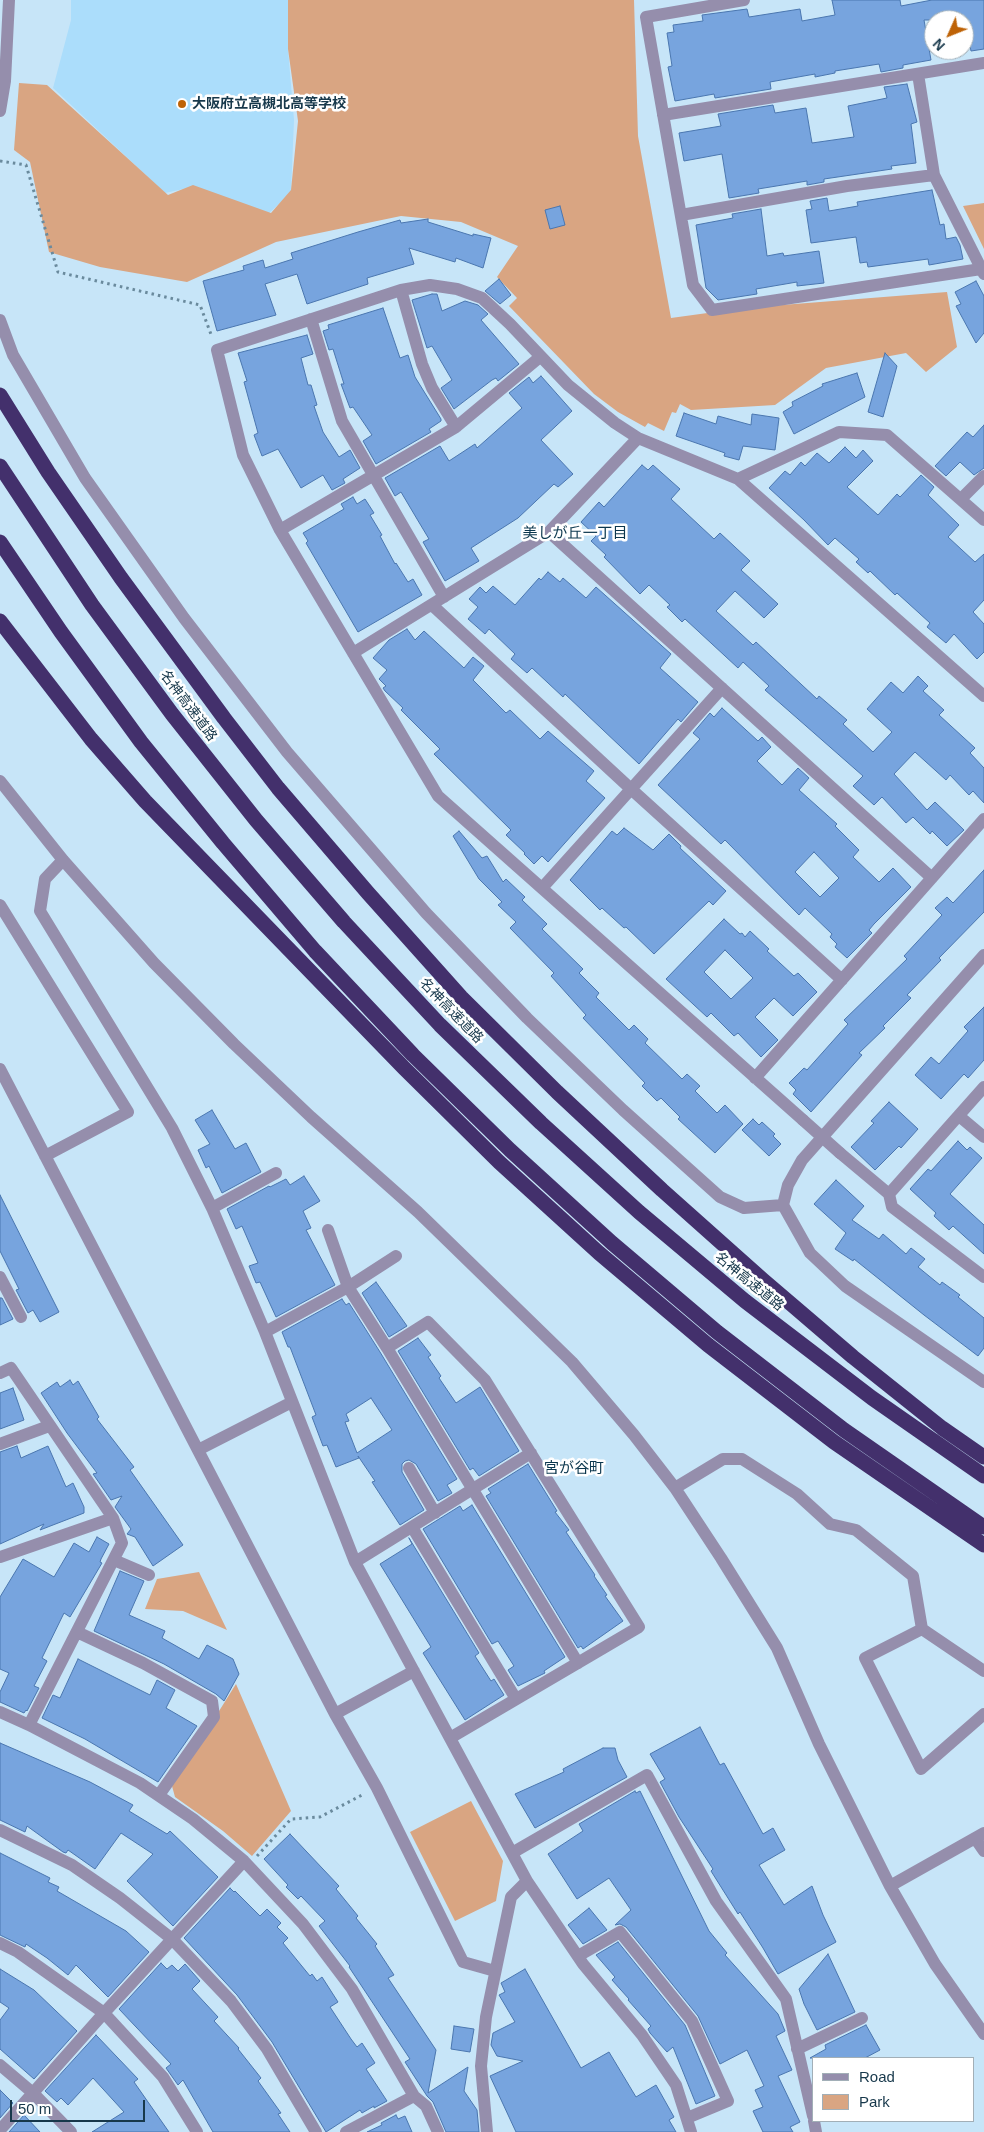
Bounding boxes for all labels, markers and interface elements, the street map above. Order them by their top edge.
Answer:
north arrow [924,10,974,60]
text: N [930,36,948,54]
place label: 大阪府立高槻北高等学校 [192,96,346,112]
marker: 大阪府立高槻北高等学校 [176,98,188,110]
district label: 美しが丘一丁目 [523,525,627,543]
street label: 名神高速道路 [156,667,220,745]
street label: 名神高速道路 [416,975,486,1047]
street label: 名神高速道路 [711,1249,787,1315]
district label: 宮が谷町 [544,1460,604,1478]
legend [812,2057,974,2122]
text: Road [859,2068,895,2085]
scale bar [12,2090,148,2122]
text: Park [859,2093,890,2110]
text: 50 m [18,2100,51,2117]

